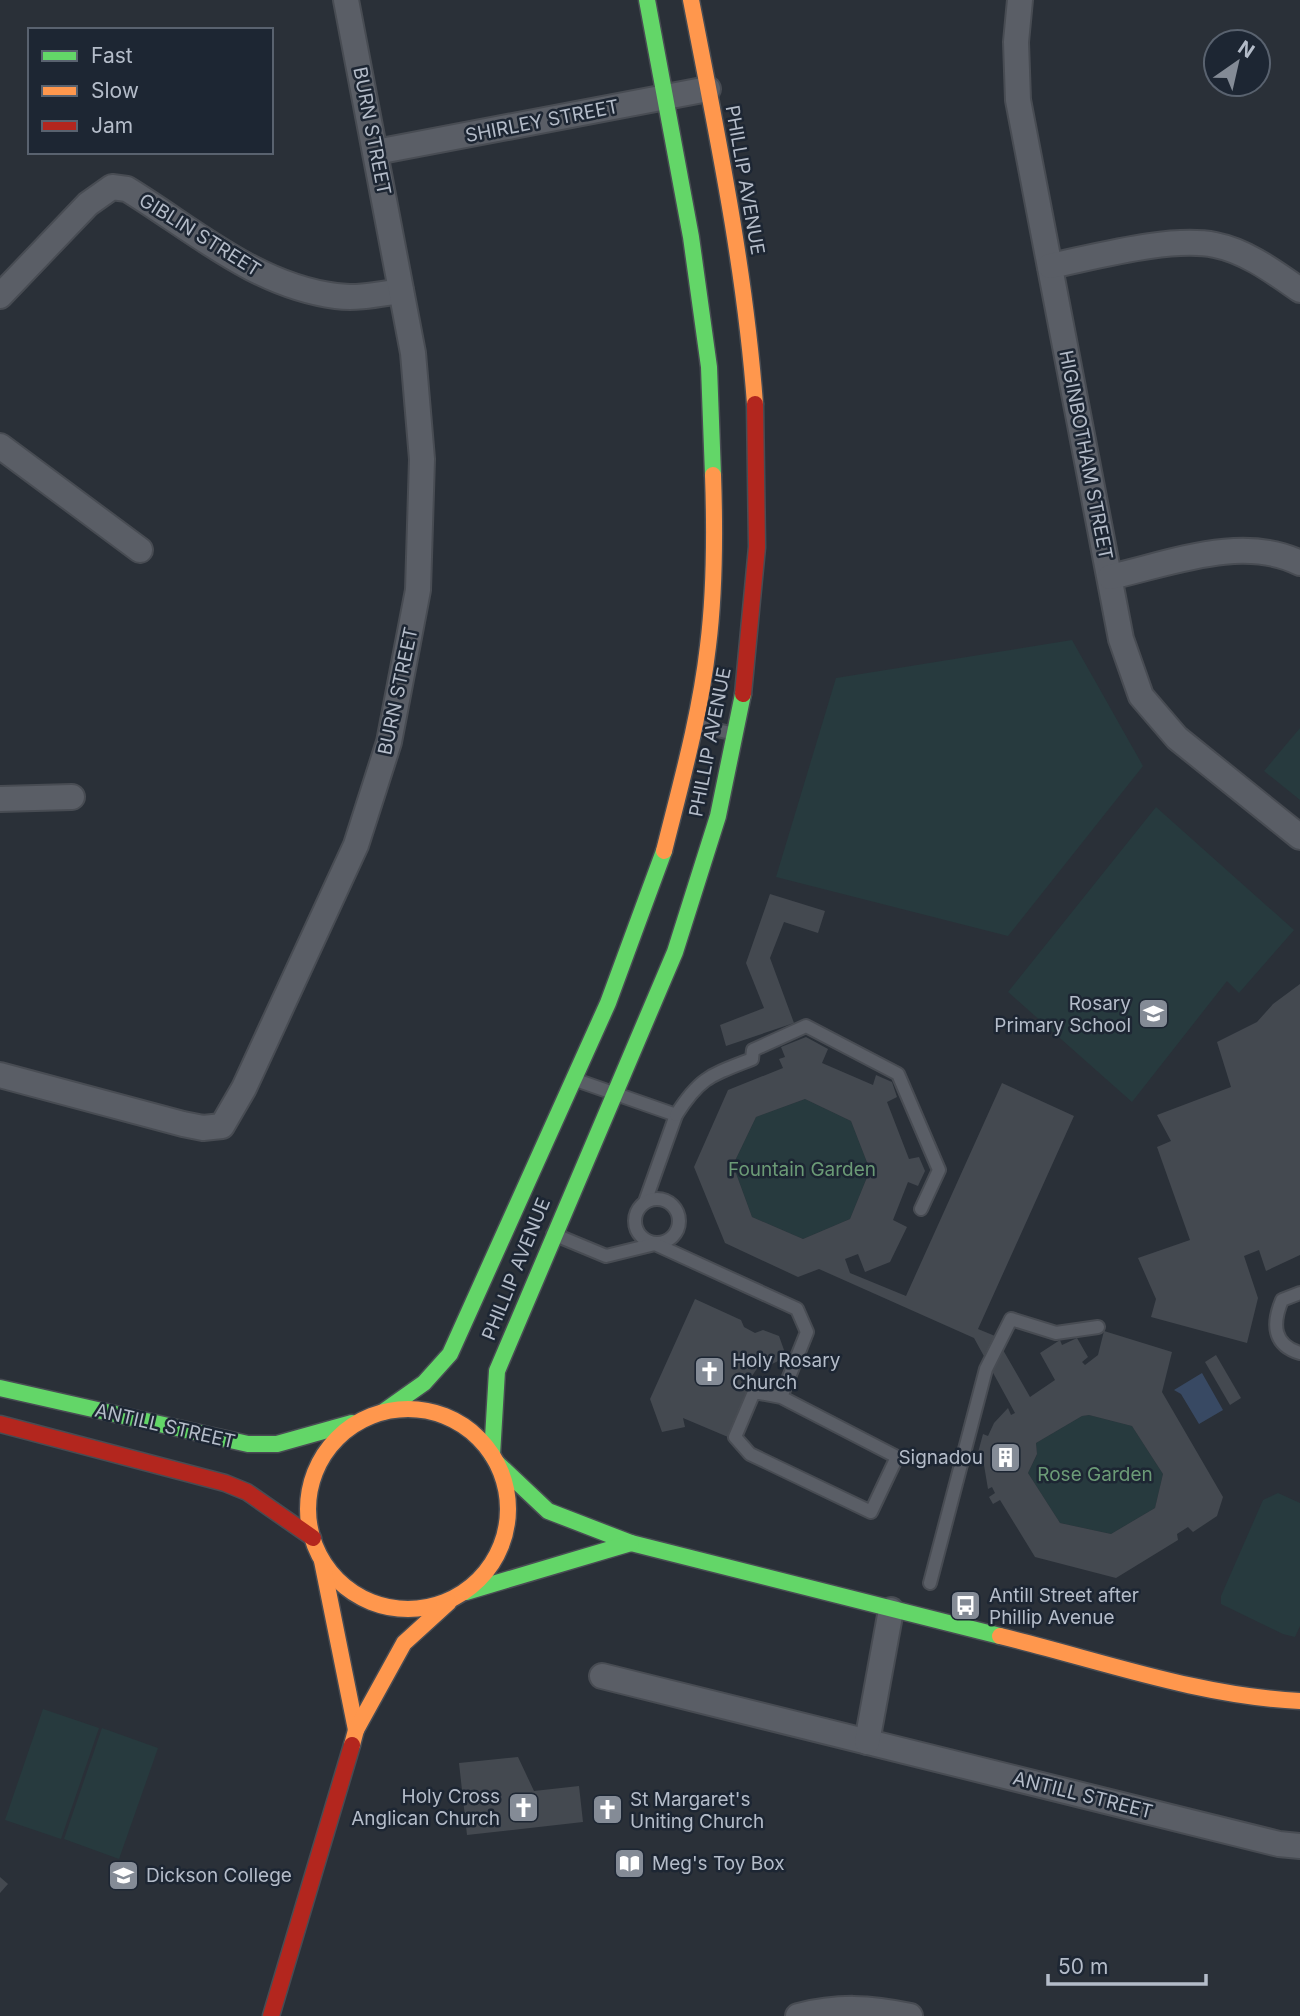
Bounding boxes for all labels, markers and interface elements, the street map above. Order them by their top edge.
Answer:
legend [28,28,273,154]
north arrow [1202,28,1272,98]
text: N [1234,36,1259,63]
text: Fast [91,43,133,68]
street label: BURN STREET [348,65,396,197]
text: Slow [91,78,139,103]
street label: SHIRLEY STREET [463,95,621,147]
street label: PHILLIP AVENUE [721,103,769,257]
text: Jam [91,113,133,138]
street label: GIBLIN STREET [135,188,265,282]
street label: HIGINBOTHAM STREET [1054,348,1118,562]
street label: BURN STREET [373,625,423,757]
street label: PHILLIP AVENUE [684,665,736,819]
place label: Rosary Primary School [994,992,1131,1037]
school or university icon: Rosary Primary School [1137,997,1171,1031]
park label: Fountain Garden [728,1158,876,1181]
street label: PHILLIP AVENUE [477,1194,555,1344]
place label: Holy Rosary Church [732,1349,841,1394]
church icon: Holy Rosary Church [692,1354,726,1388]
street label: ANTILL STREET [93,1399,237,1453]
building icon: Signadou [989,1440,1023,1474]
place label: Signadou [898,1446,983,1469]
park label: Rose Garden [1037,1463,1153,1486]
place label: Antill Street after Phillip Avenue [989,1584,1139,1629]
bus stop icon: Antill Street after Phillip Avenue [949,1589,983,1623]
street label: ANTILL STREET [1011,1766,1155,1824]
place label: Holy Cross Anglican Church [351,1785,500,1830]
place label: St Margaret's Uniting Church [630,1788,764,1833]
church icon: Holy Cross Anglican Church [506,1790,540,1824]
church icon: St Margaret's Uniting Church [590,1793,624,1827]
library icon: Meg's Toy Box [612,1846,646,1880]
place label: Meg's Toy Box [652,1852,785,1875]
school or university icon: Dickson College [106,1858,140,1892]
place label: Dickson College [146,1864,292,1887]
scale bar [1048,1942,1206,1986]
text: 50 m [1058,1954,1108,1979]

